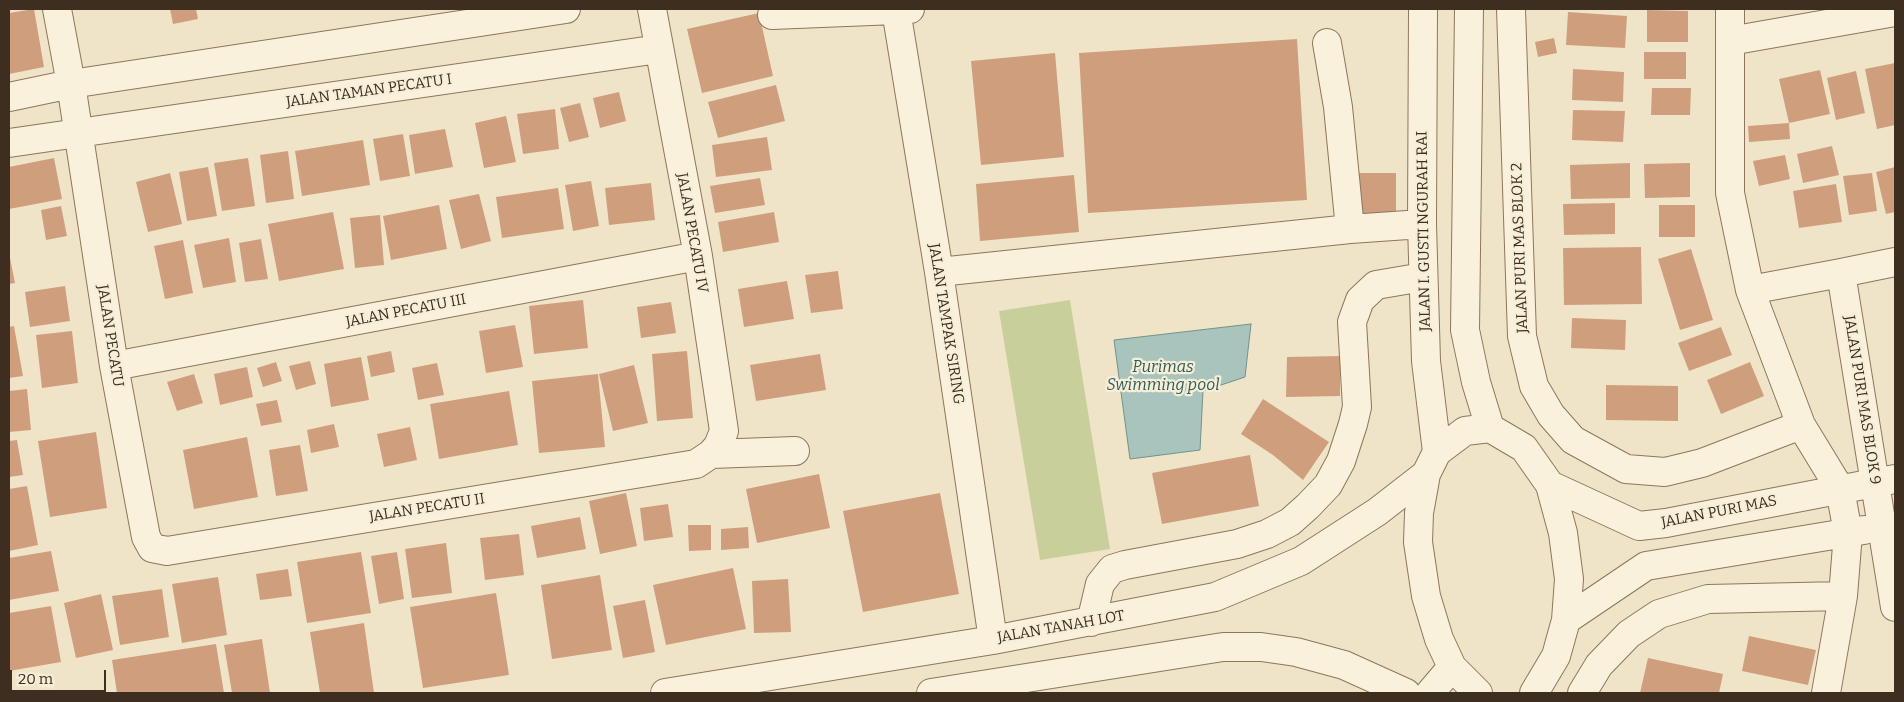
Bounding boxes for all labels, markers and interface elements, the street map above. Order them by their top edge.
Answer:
street label: JALAN TAMAN PECATU I [285,70,453,112]
street label: JALAN I. GUSTI NGURAH RAI [1413,131,1435,331]
street label: JALAN PURI MAS BLOK 2 [1508,163,1532,333]
street label: JALAN PECATU IV [673,172,711,294]
street label: JALAN TAMPAK SIRING [924,242,968,406]
street label: JALAN PECATU [93,284,127,388]
street label: JALAN PECATU III [344,291,468,331]
street label: JALAN PURI MAS BLOK 9 [1840,314,1884,486]
water label: Purimas Swimming pool [1107,358,1219,396]
street label: JALAN PECATU II [368,490,486,526]
street label: JALAN PURI MAS [1660,492,1778,532]
street label: JALAN TANAH LOT [996,607,1126,647]
scale bar [12,660,109,692]
text: 20 m [18,670,53,688]

